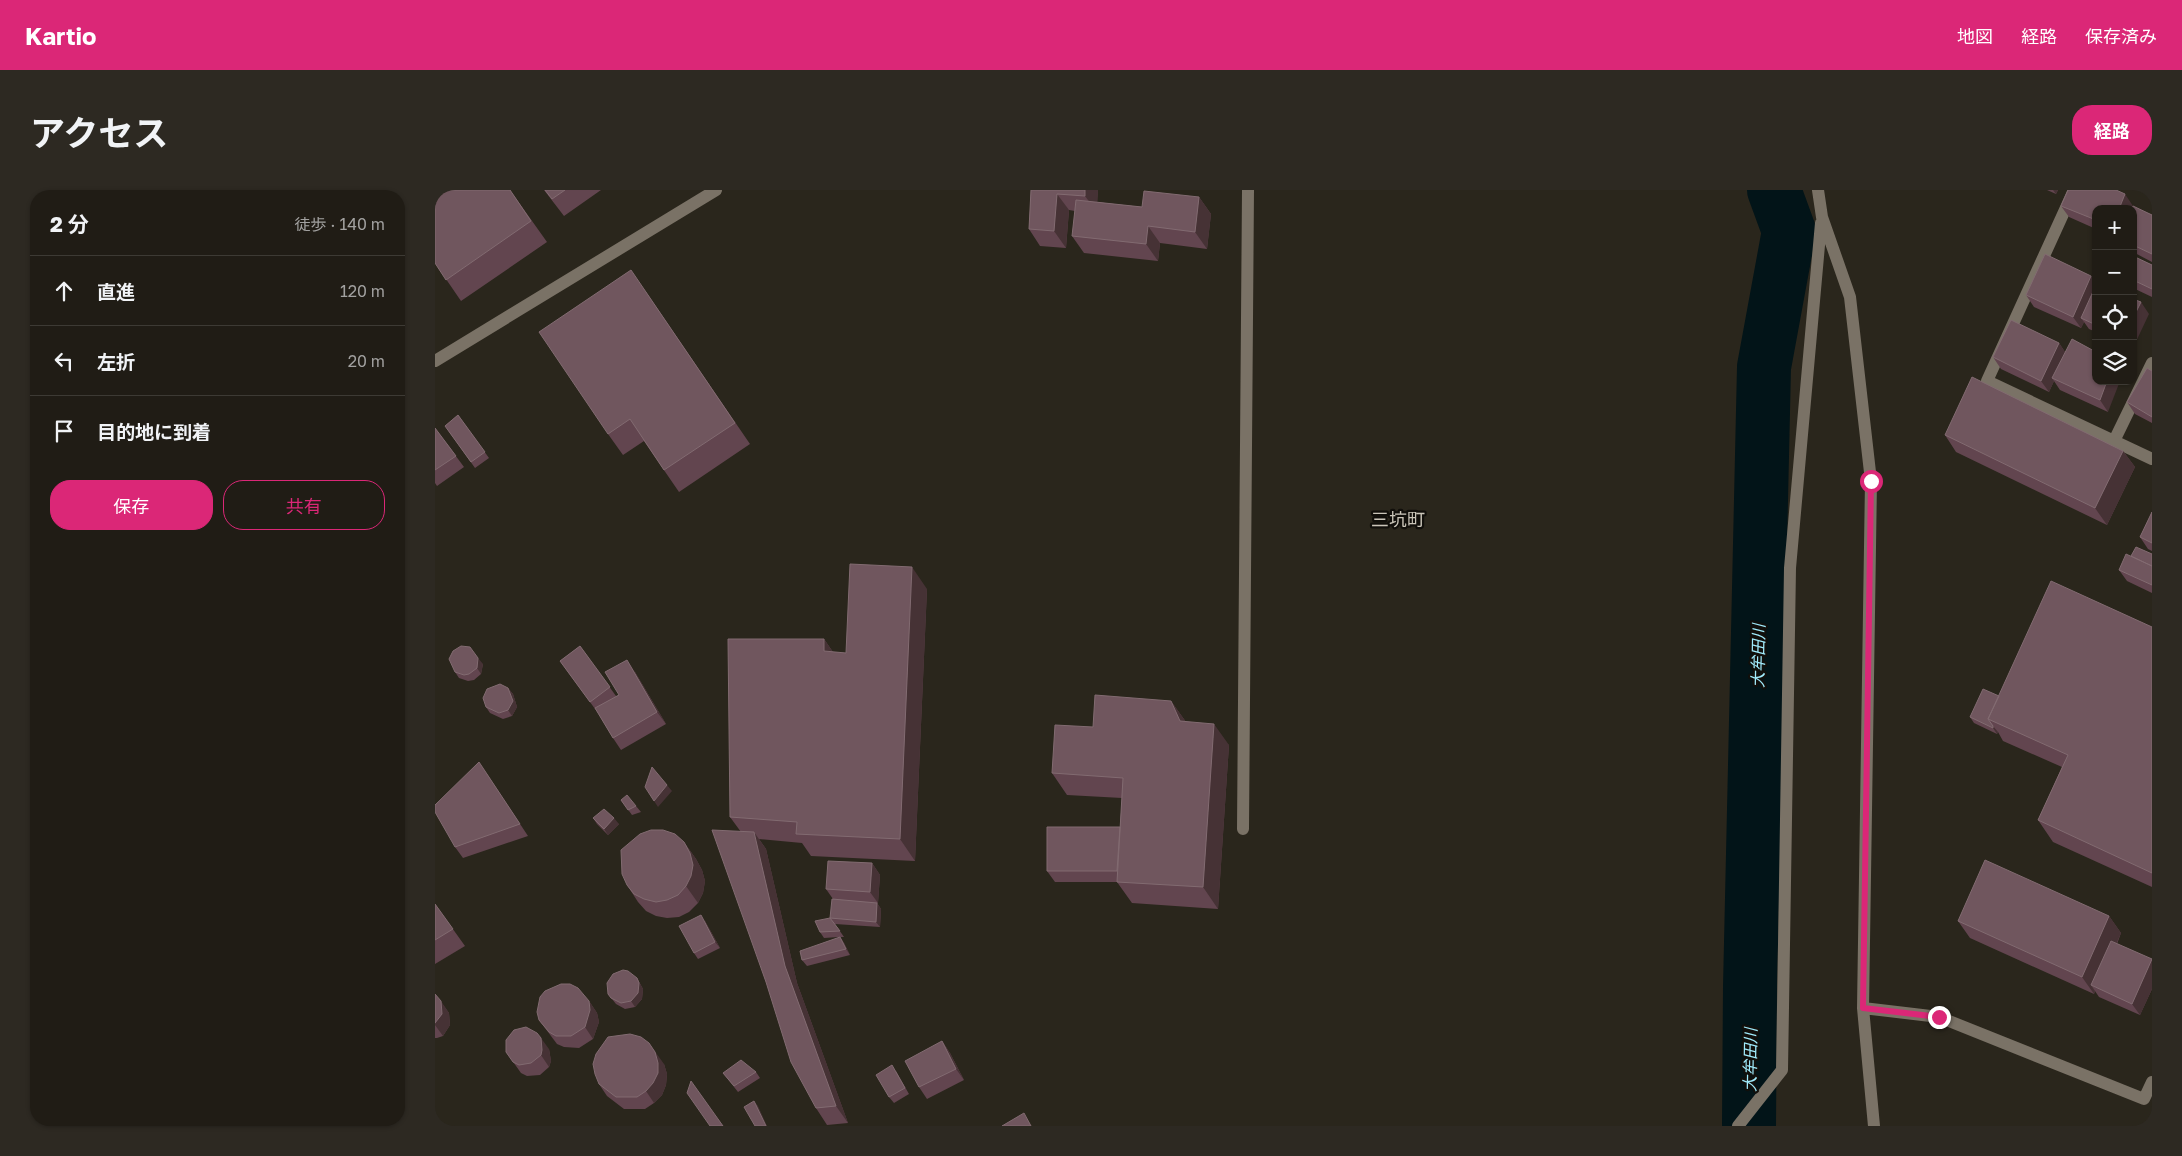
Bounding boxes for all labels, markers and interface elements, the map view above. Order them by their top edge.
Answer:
text: Kartio [25,21,97,50]
text: 地図 [1957,25,1993,47]
text: 経路 [2021,25,2057,47]
text: 保存済み [2085,25,2157,47]
button: 経路 [2072,105,2152,155]
text: アクセス [30,112,168,154]
map controls [2092,205,2137,385]
button: + [2092,205,2137,250]
text: 2 分 [50,211,89,237]
text: 徒歩 · 140 m [295,214,385,234]
button: − [2092,250,2137,295]
icon: ahead [50,277,78,305]
text: 直進 [97,280,135,303]
text: 120 m [340,281,385,301]
button: locate [2092,295,2137,340]
button: layers [2092,340,2137,385]
icon: left [50,347,78,375]
text: 左折 [97,350,135,373]
text: 20 m [348,351,385,371]
icon: arrive [50,417,78,445]
text: 目的地に到着 [97,420,211,443]
route start [1860,470,1883,493]
button: 保存 [50,480,213,530]
button: 共有 [223,480,385,530]
district label: 三坑町 [1371,508,1425,530]
water label: 大牟田川 [1747,622,1769,688]
route end [1928,1006,1951,1029]
water label: 大牟田川 [1739,1026,1761,1092]

